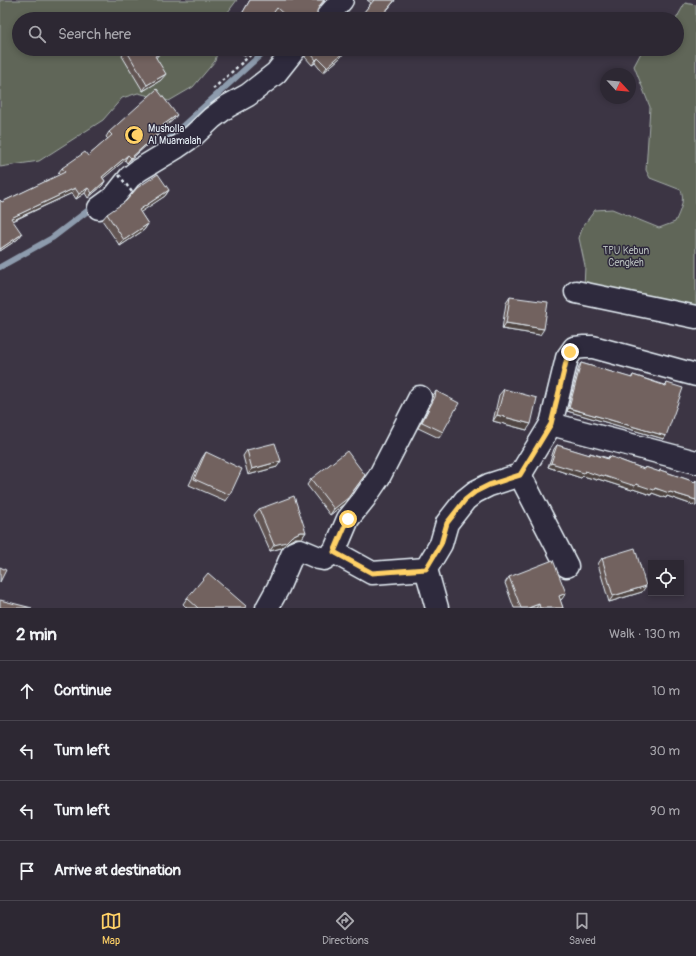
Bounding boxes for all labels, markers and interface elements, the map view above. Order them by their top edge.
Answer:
search box [12,12,684,56]
icon: search [26,23,48,45]
text: Search here [58,25,131,44]
north arrow [600,68,636,104]
place label: Musholla Al Muamalah [148,123,201,147]
mosque icon: Musholla Al Muamalah [123,124,145,146]
park label: TPU Kebun Cengkeh [603,245,650,269]
route end [561,343,579,361]
route start [339,510,357,528]
map controls [648,560,684,596]
button: locate [648,560,684,596]
text: 2 min [16,624,57,645]
text: Walk · 130 m [609,626,680,642]
icon: ahead [16,680,38,702]
text: Continue [54,681,112,700]
text: 10 m [652,683,680,699]
icon: left [16,740,38,762]
text: Turn left [54,741,110,760]
text: 30 m [650,743,680,759]
icon: left [16,800,38,822]
text: Turn left [54,801,110,820]
text: 90 m [650,803,680,819]
icon: arrive [16,860,38,882]
text: Arrive at destination [54,861,181,880]
tab: Map [100,910,122,947]
tab: Directions [322,910,369,947]
tab: Saved [569,910,596,947]

